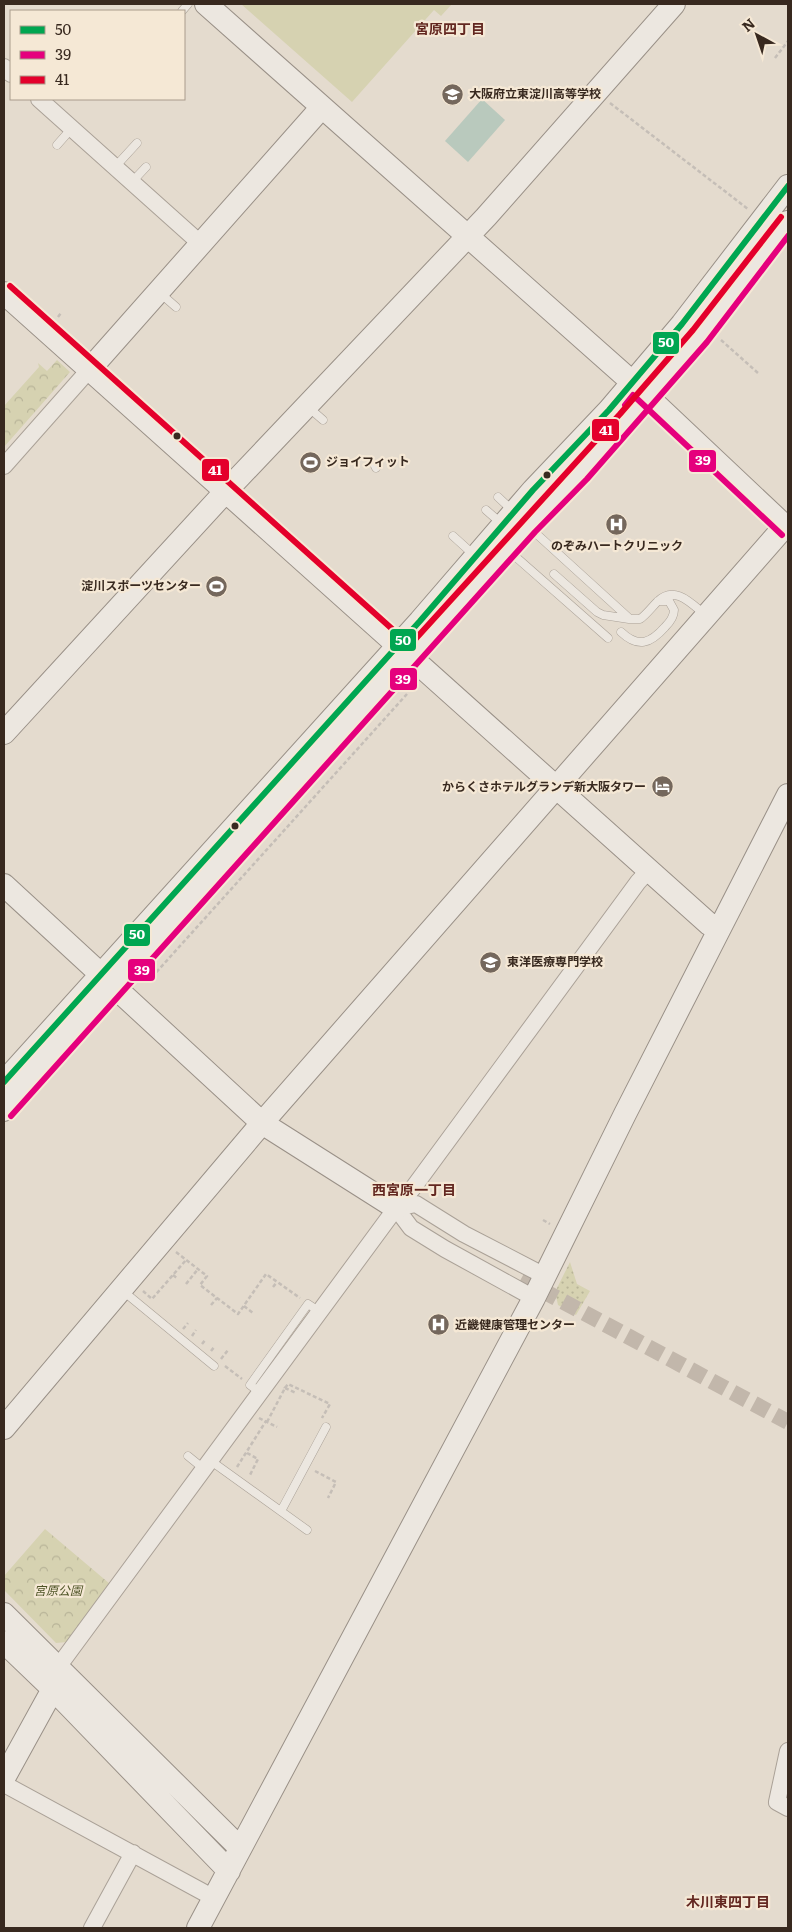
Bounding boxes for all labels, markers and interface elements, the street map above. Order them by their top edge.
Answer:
legend [10,10,185,100]
north arrow [732,10,782,60]
text: N [737,13,759,36]
text: 50 [55,17,72,40]
district label: 宮原四丁目 [415,18,485,38]
text: 39 [55,42,71,65]
text: 41 [55,67,69,90]
school or university icon: 大阪府立東淀川高等学校 [441,82,465,106]
place label: 大阪府立東淀川高等学校 [469,84,601,102]
line badge: 50 [652,331,680,355]
text: 50 [658,331,674,351]
line badge: 41 [591,418,620,442]
text: 41 [599,419,613,439]
unlabelled marker [172,431,182,441]
line badge: 39 [688,449,717,473]
text: 39 [695,449,711,469]
sports icon: ジョイフィット [298,450,322,474]
place label: ジョイフィット [326,452,410,470]
line badge: 41 [201,458,230,482]
text: 41 [208,459,222,479]
unlabelled marker [542,470,552,480]
hospital icon: のぞみハートクリニック [605,513,629,537]
place label: のぞみハートクリニック [551,536,683,554]
sports icon: 淀川スポーツセンター [205,574,229,598]
place label: 淀川スポーツセンター [81,576,201,594]
line badge: 50 [389,628,417,652]
text: 50 [395,629,411,649]
line badge: 39 [389,667,418,691]
text: 39 [395,668,411,688]
hotel icon: からくさホテルグランデ新大阪タワー [650,775,674,799]
place label: からくさホテルグランデ新大阪タワー [442,777,646,795]
unlabelled marker [230,821,240,831]
line badge: 50 [123,923,151,947]
text: 50 [129,923,145,943]
school or university icon: 東洋医療専門学校 [479,950,503,974]
place label: 東洋医療専門学校 [507,952,603,970]
line badge: 39 [127,958,156,982]
text: 39 [134,959,150,979]
district label: 西宮原一丁目 [372,1179,456,1199]
hospital icon: 近畿健康管理センター [427,1313,451,1337]
place label: 近畿健康管理センター [455,1315,575,1333]
park label: 宮原公園 [34,1581,84,1599]
district label: 木川東四丁目 [686,1891,770,1911]

